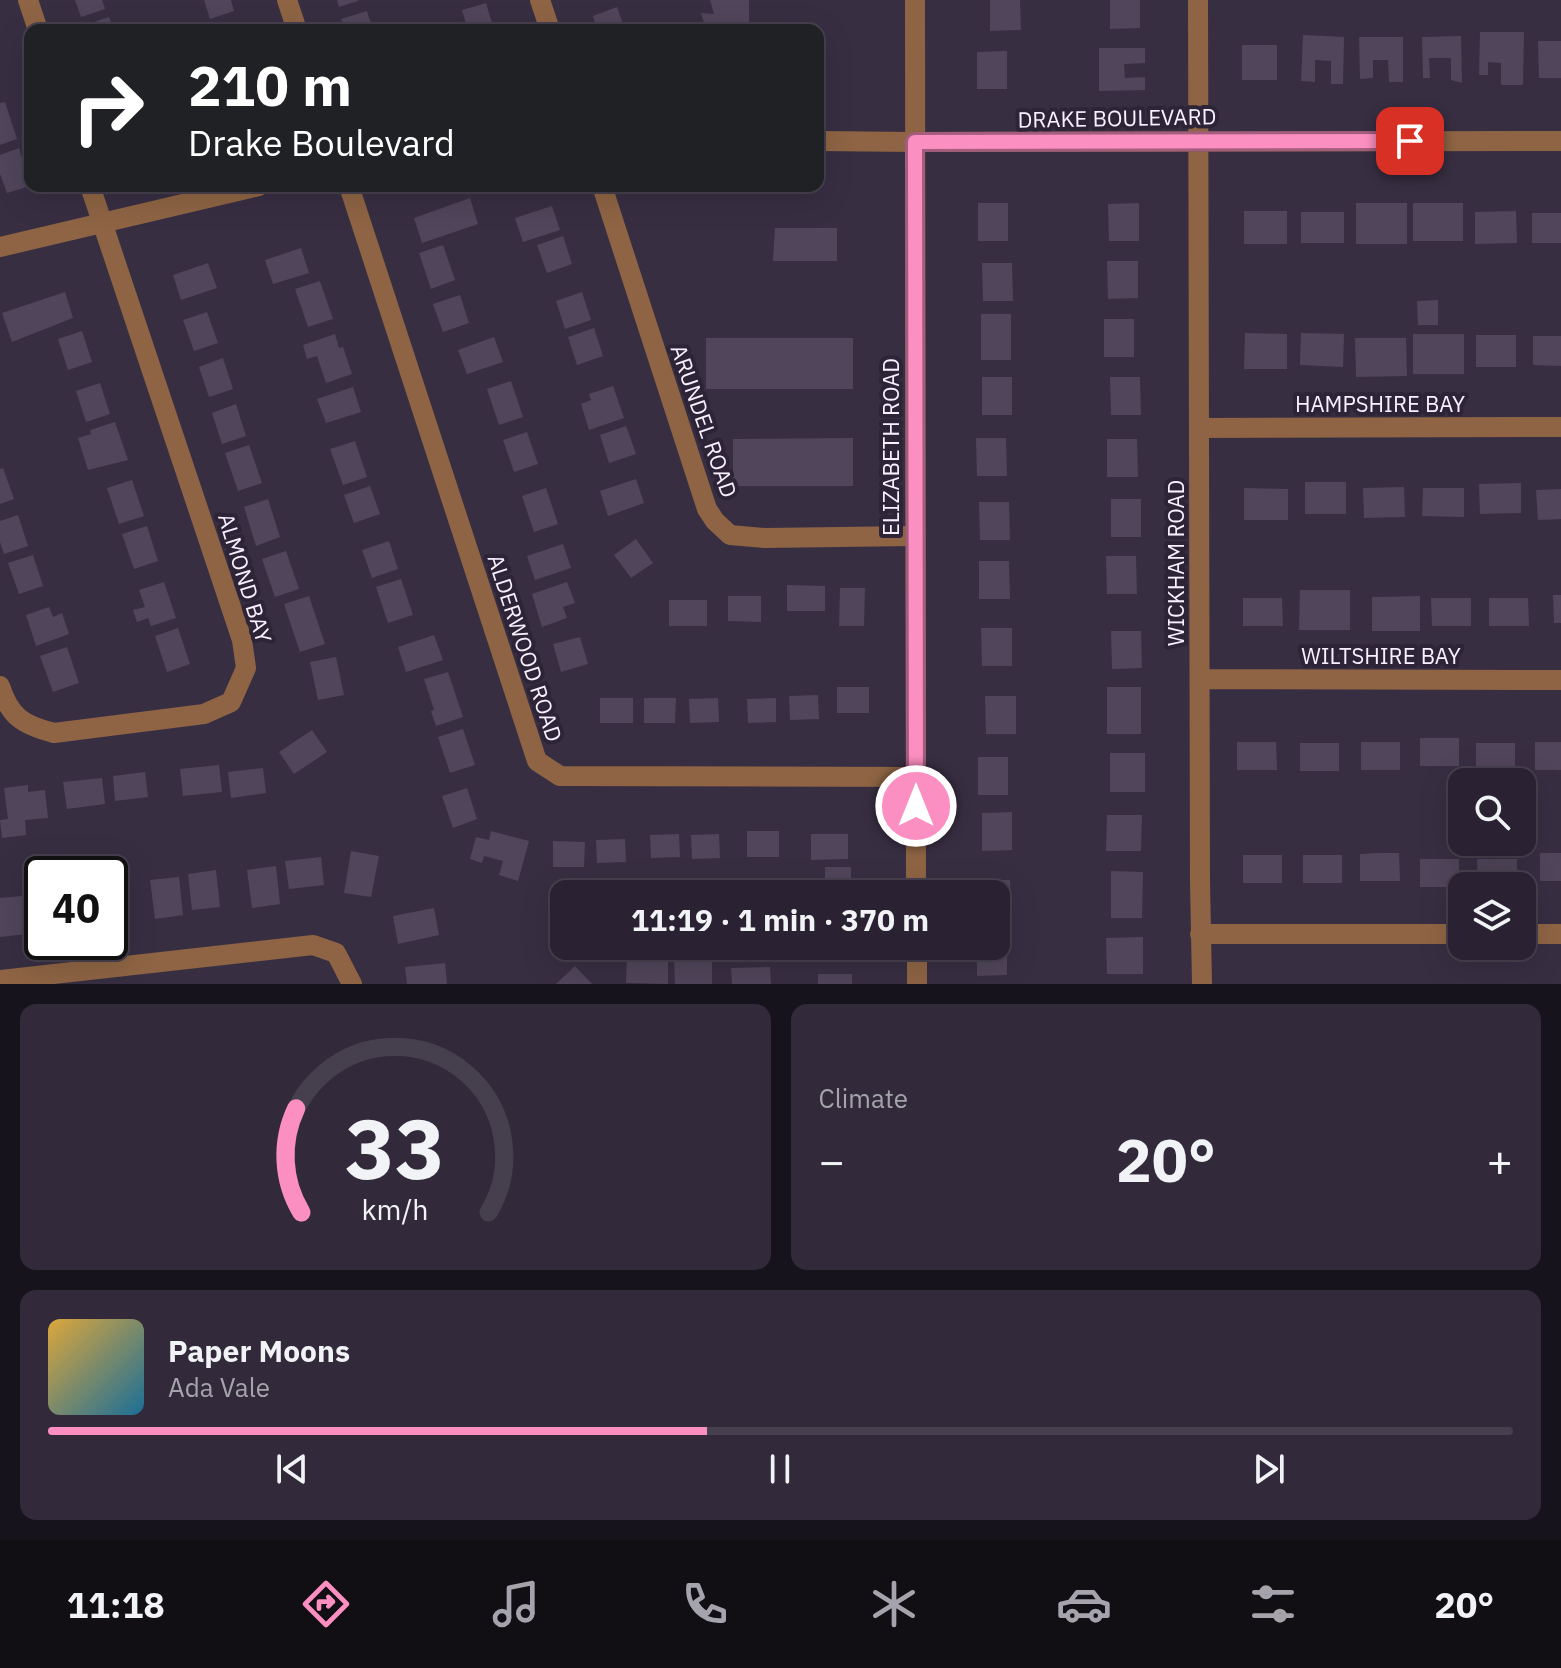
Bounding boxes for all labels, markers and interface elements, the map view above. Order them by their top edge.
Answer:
text: 210 m [188,49,352,121]
icon: right [56,56,160,160]
street label: DRAKE BOULEVARD [1017,101,1217,134]
pin [1376,107,1444,175]
text: Drake Boulevard [188,119,455,166]
icon: arrive [1388,119,1432,163]
street label: ARUNDEL ROAD [665,340,744,501]
street label: ELIZABETH ROAD [876,358,905,536]
street label: HAMPSHIRE BAY [1295,389,1465,418]
street label: WICKHAM ROAD [1161,480,1190,646]
street label: ALMOND BAY [212,509,279,646]
street label: ALDERWOOD ROAD [482,550,569,745]
street label: WILTSHIRE BAY [1301,641,1461,670]
position arrow [874,764,958,848]
map controls [1448,768,1536,960]
button: search [1448,768,1536,856]
speed limit sign: 40 [24,856,128,960]
button: layers [1448,872,1536,960]
text: 11:19 · 1 min · 370 m [631,900,929,939]
text: Climate [819,1081,908,1115]
text: 33 [345,1094,445,1202]
text: 20° [1116,1120,1216,1199]
text: − [819,1132,845,1189]
text: + [1487,1132,1513,1189]
text: km/h [362,1191,429,1228]
text: Paper Moons [168,1331,350,1370]
text: Ada Vale [168,1370,270,1404]
icon: previous [270,1447,314,1491]
icon: pause [758,1447,802,1491]
icon: next [1247,1447,1291,1491]
icon: directions [298,1576,354,1632]
icon: music [488,1576,544,1632]
icon: phone [677,1576,733,1632]
icon: climate [866,1576,922,1632]
icon: car [1056,1576,1112,1632]
icon: filters [1245,1576,1301,1632]
text: 11:18 [67,1581,165,1628]
text: 20° [1434,1581,1494,1628]

